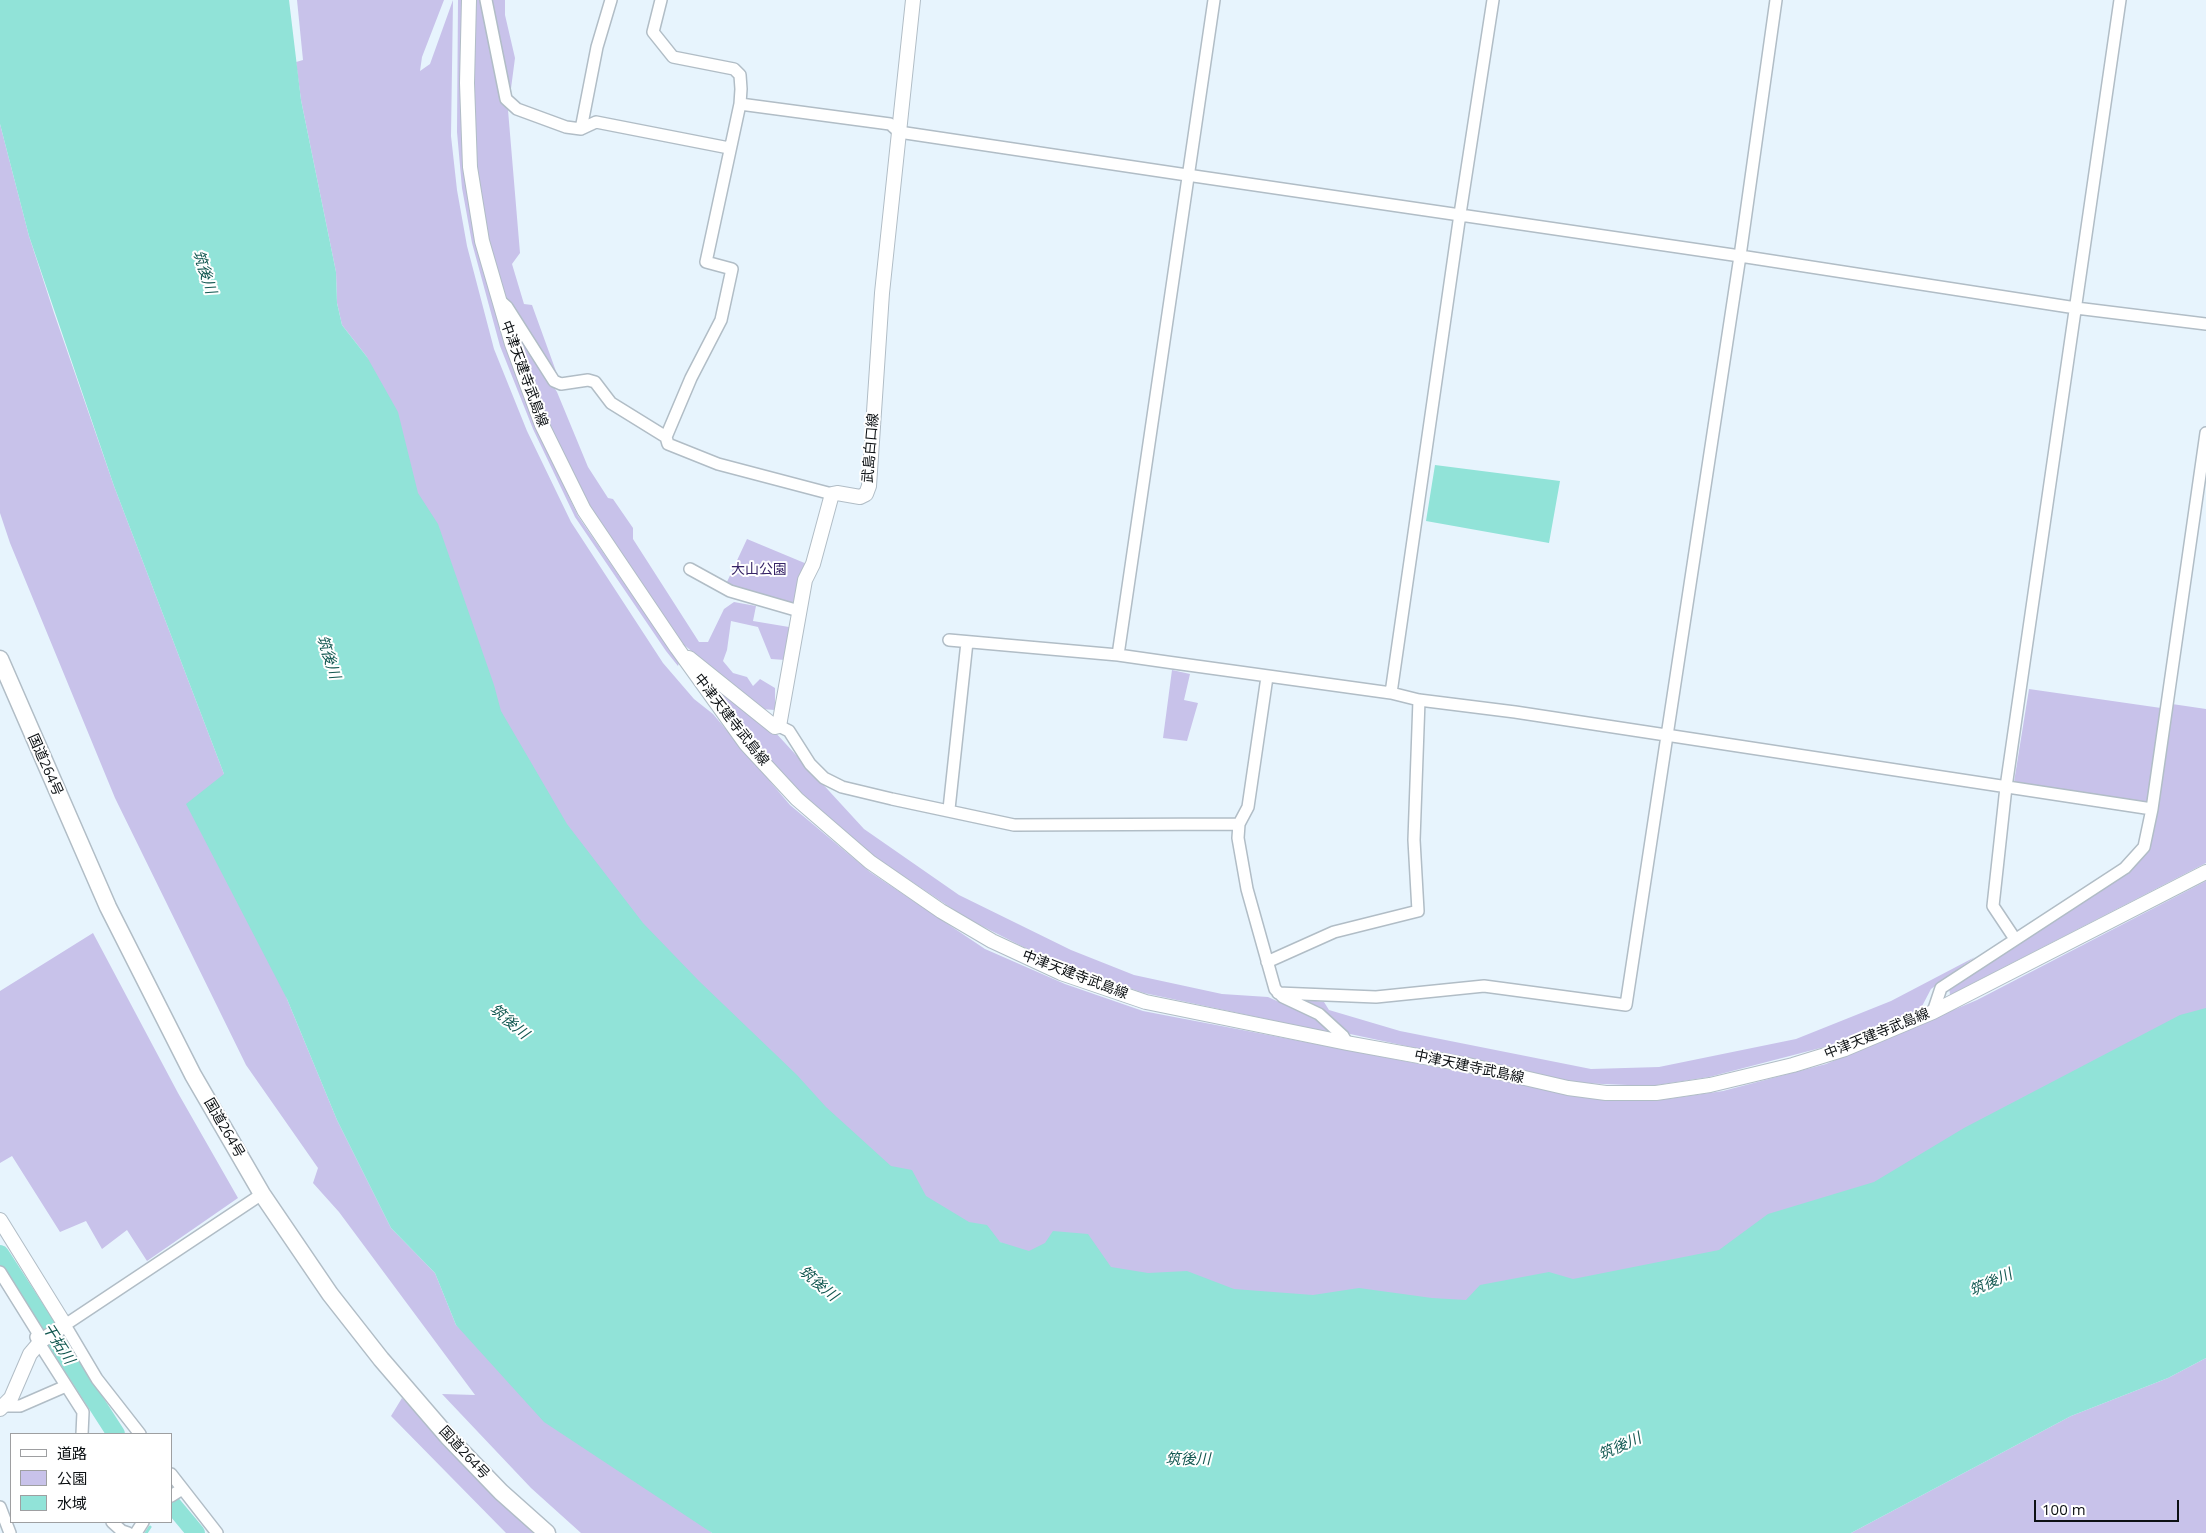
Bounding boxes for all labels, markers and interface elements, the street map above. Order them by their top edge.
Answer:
water label: 筑後川 [188,248,220,296]
street label: 中津天建寺武島線 [497,319,551,429]
street label: 武島白口線 [860,412,882,484]
park label: 大山公園 [731,562,787,578]
water label: 筑後川 [312,633,344,681]
street label: 中津天建寺武島線 [690,671,772,769]
street label: 国道264号 [24,731,66,799]
street label: 中津天建寺武島線 [1020,947,1130,1003]
water label: 筑後川 [486,1001,532,1043]
street label: 中津天建寺武島線 [1822,1005,1932,1063]
street label: 中津天建寺武島線 [1412,1047,1526,1087]
street label: 国道264号 [200,1095,248,1161]
water label: 筑後川 [795,1263,841,1305]
water label: 筑後川 [1967,1266,2015,1300]
water label: 干拓川 [38,1320,78,1368]
street label: 国道264号 [435,1423,493,1483]
water label: 筑後川 [1596,1430,1644,1464]
legend [10,1433,172,1523]
text: 道路 [57,1443,87,1463]
water label: 筑後川 [1166,1451,1210,1469]
text: 公園 [57,1468,87,1488]
scale bar [2036,1490,2181,1522]
text: 水域 [57,1493,87,1513]
text: 100 m [2042,1499,2086,1519]

